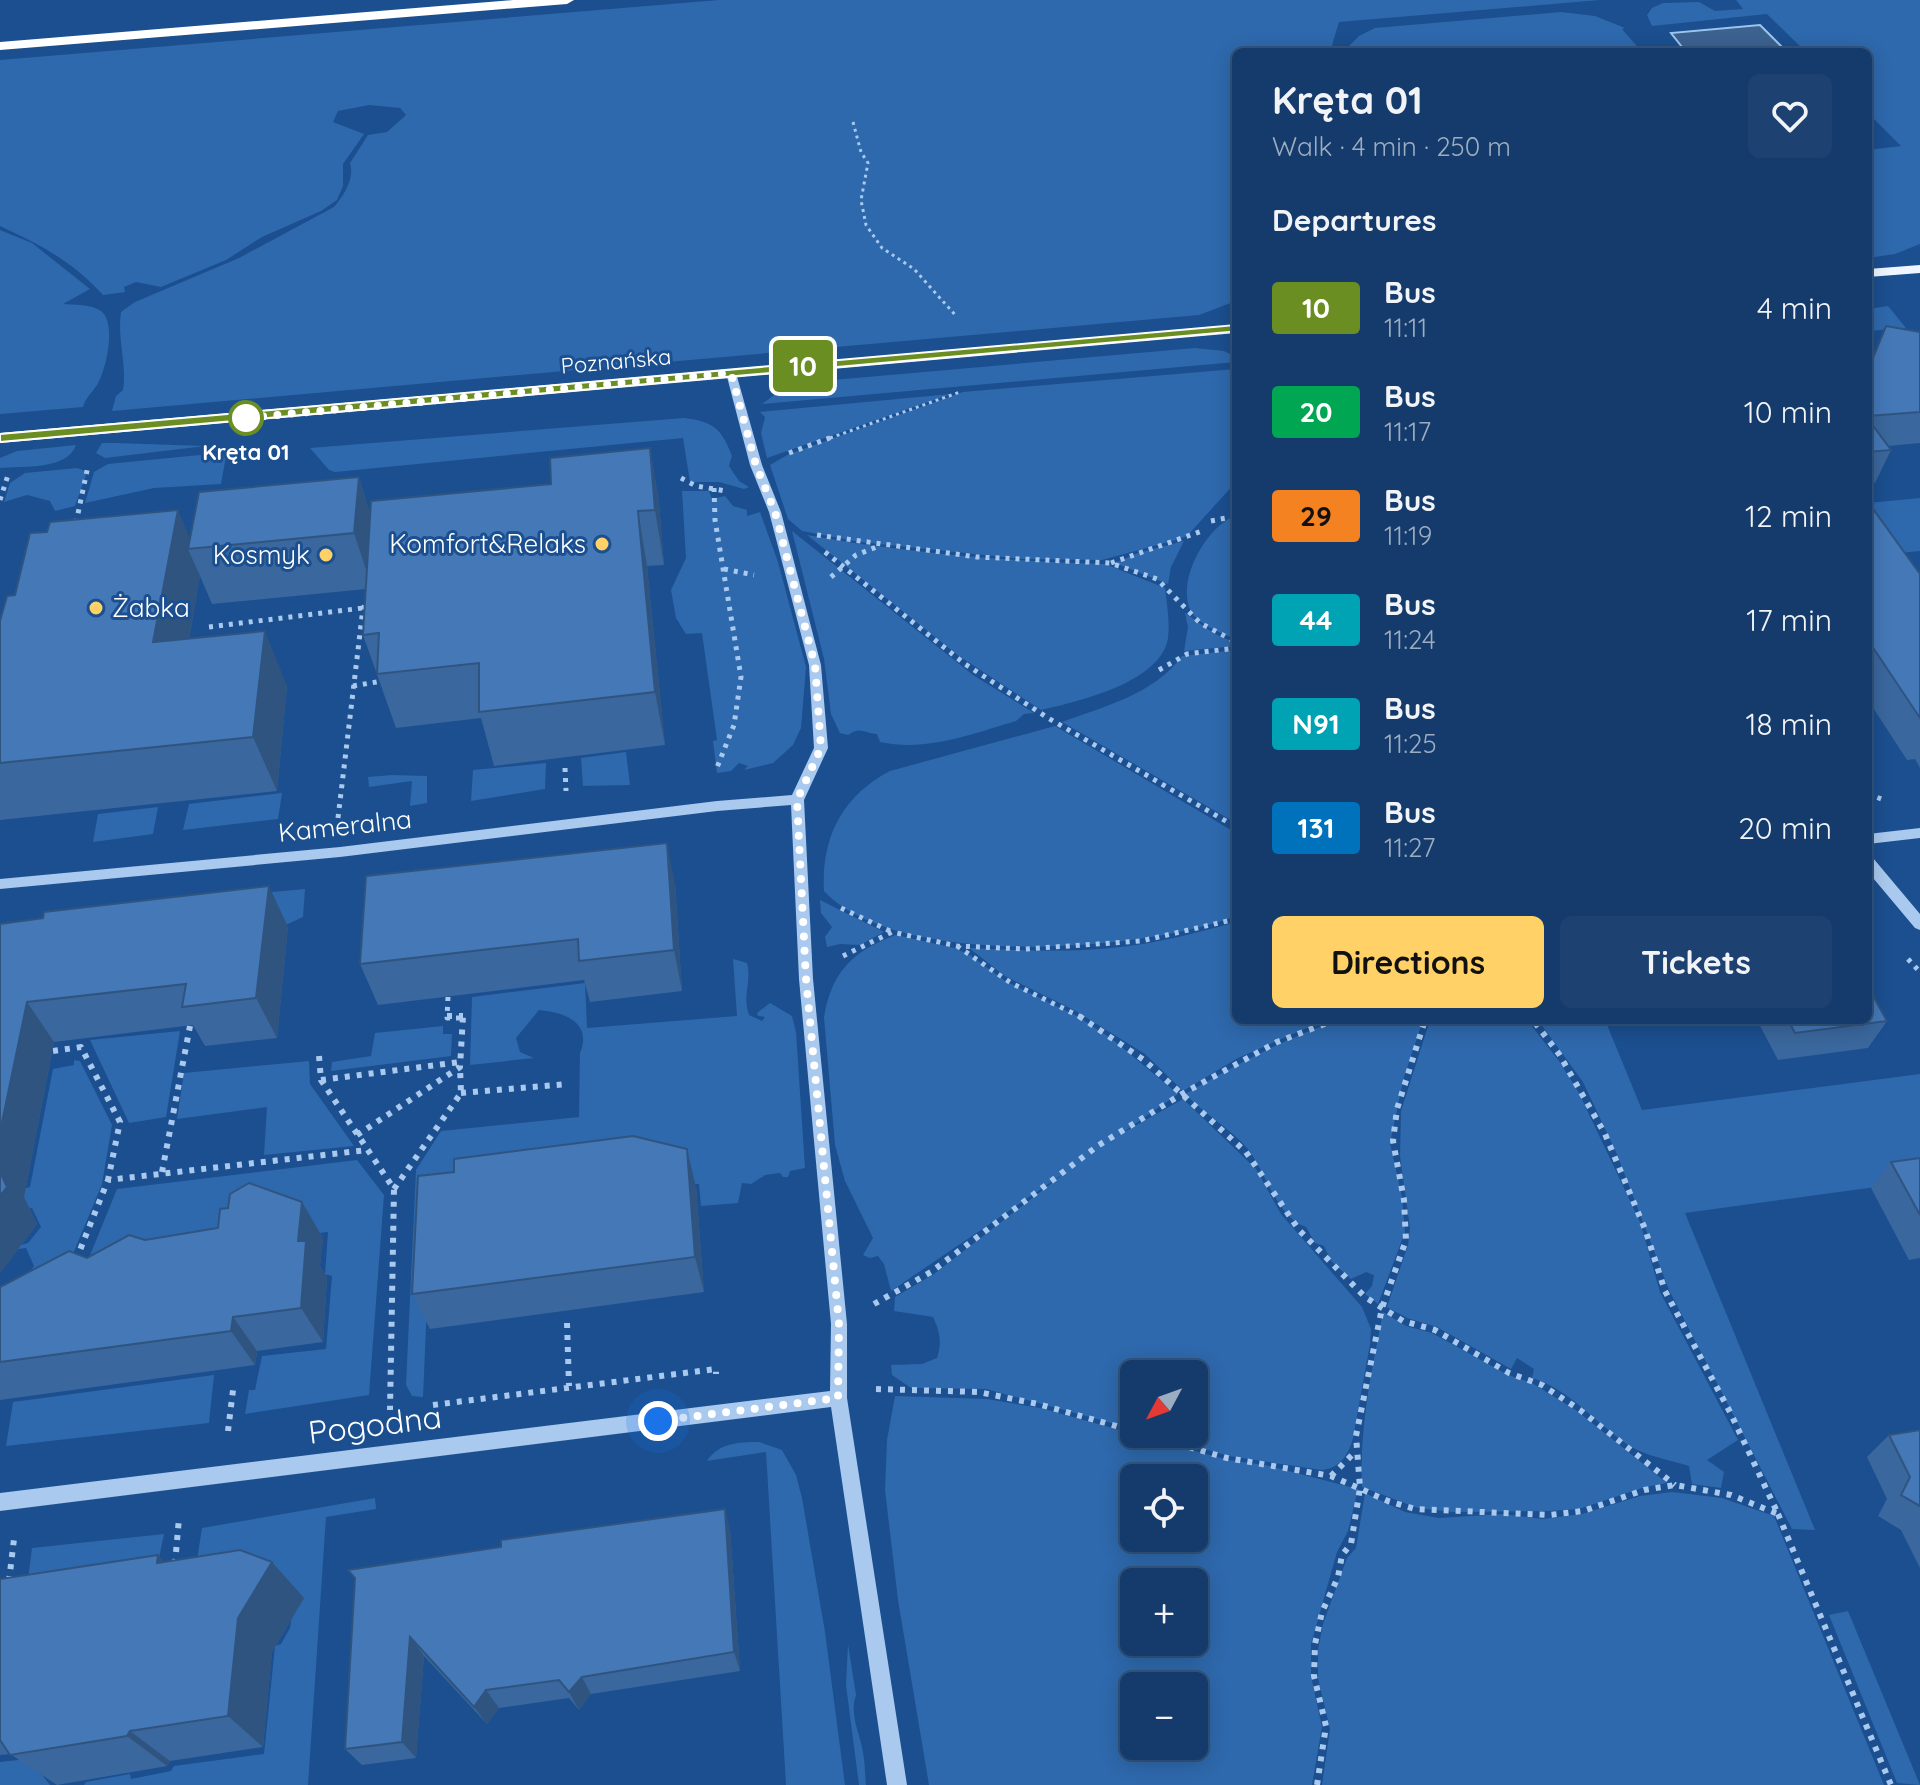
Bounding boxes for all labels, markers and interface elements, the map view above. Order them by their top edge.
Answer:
button: heart [1748,74,1832,158]
text: Kręta 01 [1272,76,1423,124]
text: Walk · 4 min · 250 m [1272,130,1511,163]
text: Departures [1272,201,1437,239]
text: Bus [1384,273,1436,311]
text: 4 min [1757,289,1832,327]
text: 10 [1302,290,1330,325]
text: 11:11 [1384,311,1427,344]
line badge: 10 [767,340,839,392]
street label: Poznańska [560,342,672,380]
text: 10 [789,348,817,383]
text: Bus [1384,377,1436,415]
text: 10 min [1744,393,1832,431]
text: 20 [1299,394,1333,429]
marker: Kręta 01 [229,401,263,435]
text: 11:17 [1384,415,1431,448]
place label: Kręta 01 [202,438,290,466]
text: Bus [1384,481,1436,519]
text: 12 min [1745,497,1832,535]
text: 29 [1300,498,1332,533]
text: 11:19 [1384,519,1432,552]
place label: Komfort&Relaks [389,527,586,560]
marker: Komfort&Relaks [593,535,611,553]
place label: Kosmyk [213,538,310,571]
marker: Kosmyk [317,546,335,564]
text: Bus [1384,585,1436,623]
place label: Żabka [112,591,190,624]
marker: Żabka [87,599,105,617]
text: 17 min [1746,601,1832,639]
text: 44 [1300,602,1332,637]
text: 11:24 [1384,623,1436,656]
text: Bus [1384,689,1436,727]
text: 18 min [1745,705,1832,743]
text: N91 [1292,706,1340,741]
text: 11:25 [1384,727,1437,760]
text: Bus [1384,793,1436,831]
street label: Kameralna [277,802,413,849]
text: 20 min [1738,809,1832,847]
text: 131 [1298,810,1334,845]
text: 11:27 [1384,831,1435,864]
button: Directions [1272,916,1544,1008]
button: Tickets [1560,916,1832,1008]
north arrow [1120,1360,1208,1448]
map controls [1120,1360,1208,1760]
street label: Pogodna [306,1396,444,1452]
your location [638,1401,678,1441]
button: locate [1120,1464,1208,1552]
button: + [1120,1568,1208,1656]
button: − [1120,1672,1208,1760]

